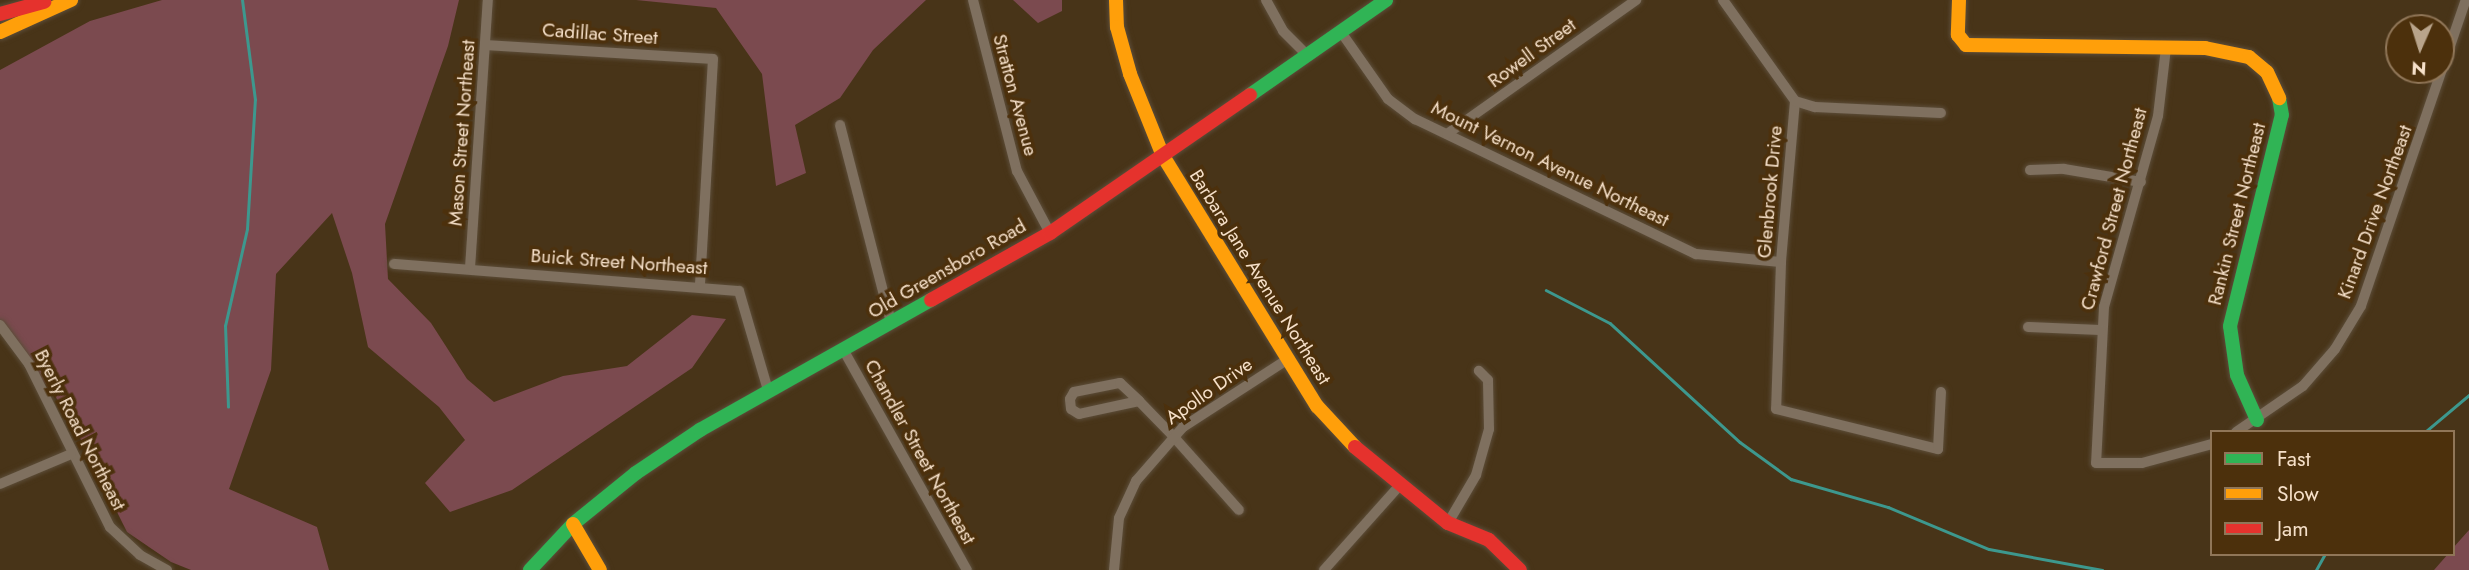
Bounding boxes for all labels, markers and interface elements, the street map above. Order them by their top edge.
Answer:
street label: Rowell Street [1484,14,1580,92]
north arrow [2385,14,2455,84]
street label: Cadillac Street [541,19,659,49]
street label: Stratton Avenue [988,32,1042,158]
street label: Mason Street Northeast [444,39,480,227]
text: N [2411,55,2427,82]
street label: Mount Vernon Avenue Northeast [1427,96,1673,232]
street label: Crawford Street Northeast [2076,105,2152,313]
street label: Rankin Street Northeast [2203,120,2271,308]
street label: Kinard Drive Northeast [2333,122,2417,302]
street label: Glenbrook Drive [1753,125,1787,259]
street label: Barbara Jane Avenue Northeast [1184,165,1336,389]
street label: Old Greensboro Road [864,214,1030,324]
street label: Buick Street Northeast [530,244,708,280]
street label: Byerly Road Northeast [30,346,130,514]
street label: Apollo Drive [1161,353,1257,429]
street label: Chandler Street Northeast [860,356,980,548]
legend [2210,430,2455,556]
text: Fast [2277,444,2310,474]
text: Slow [2277,479,2319,509]
text: Jam [2277,514,2309,544]

